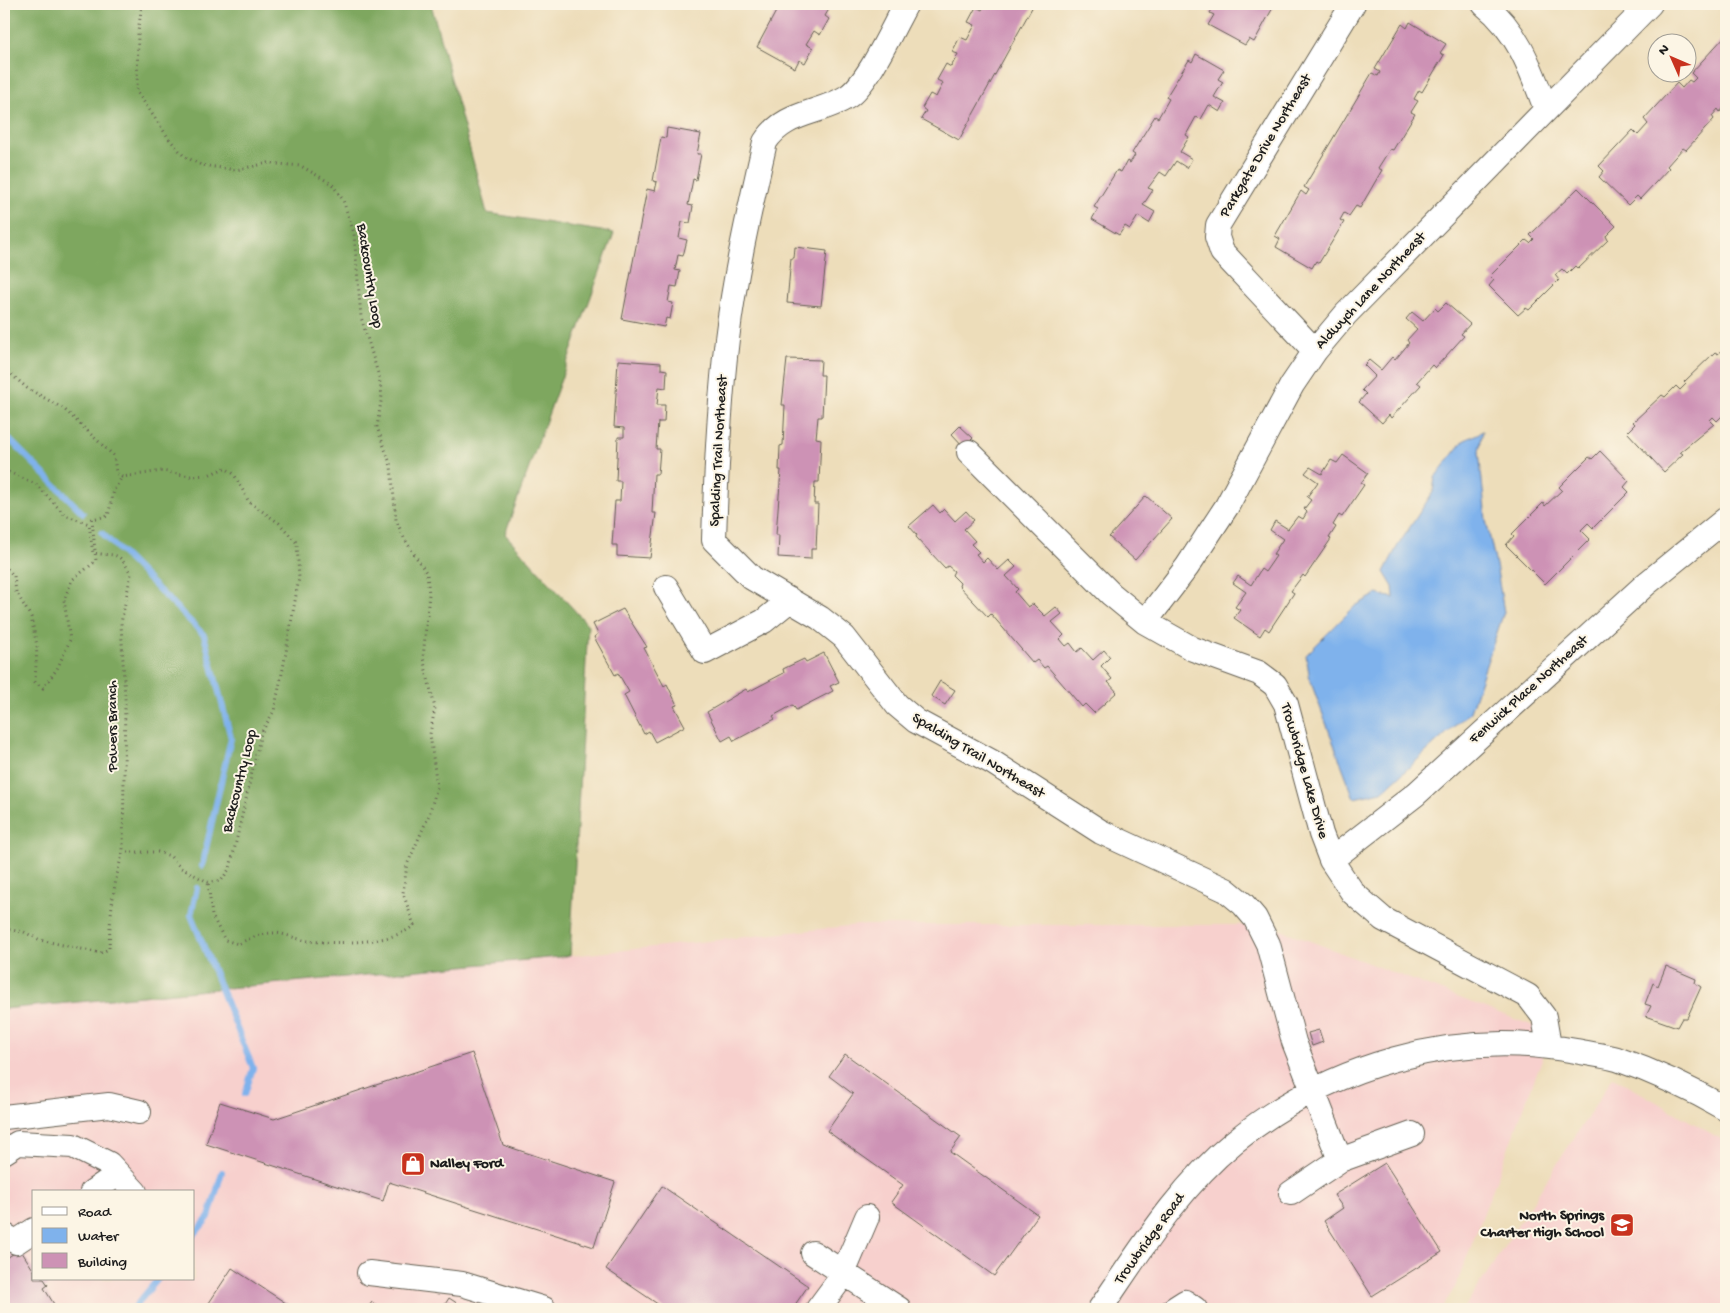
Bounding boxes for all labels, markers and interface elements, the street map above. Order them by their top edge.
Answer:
north arrow [1648,32,1698,82]
text: N [1655,41,1674,60]
street label: Parkgate Drive Northeast [1216,70,1317,222]
street label: Backcountry Loop [352,221,386,330]
street label: Aldwych Lane Northeast [1312,227,1431,353]
street label: Spalding Trail Northeast [706,373,732,527]
street label: Fenwick Place Northeast [1465,631,1594,749]
street label: Powers Branch [104,680,122,773]
street label: Trowbridge Lake Drive [1276,700,1332,841]
street label: Spalding Trail Northeast [908,709,1049,804]
street label: Backcountry Loop [218,727,262,835]
shop icon: Nalley Ford [400,1151,426,1177]
place label: Nalley Ford [430,1155,505,1173]
street label: Trowbridge Road [1110,1189,1190,1289]
legend [32,1190,195,1280]
text: Road [78,1204,112,1222]
place label: North Springs Charter High School [1480,1207,1605,1242]
school or university icon: North Springs Charter High School [1609,1212,1635,1238]
text: Water [78,1228,120,1246]
text: Building [77,1254,127,1272]

